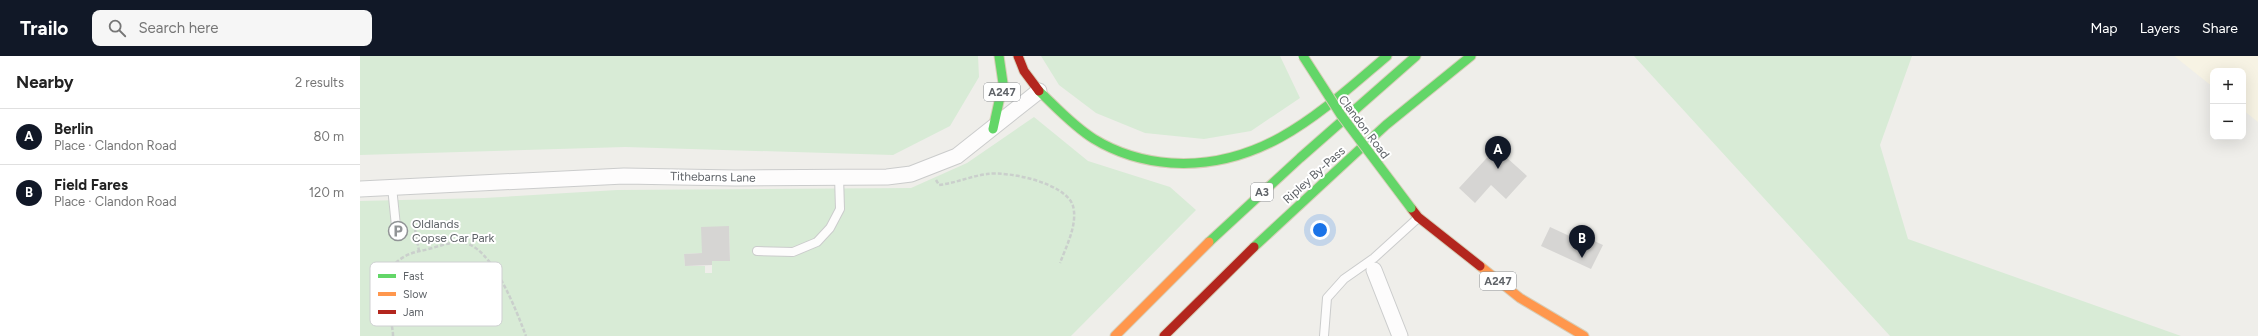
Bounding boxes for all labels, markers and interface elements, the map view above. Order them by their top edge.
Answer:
search box [92,10,372,46]
text: Trailo [20,17,68,40]
icon: search [106,17,128,39]
text: Search here [138,19,219,37]
text: Map [2090,20,2118,37]
text: Layers [2140,20,2180,37]
text: Share [2202,20,2238,37]
map controls [2210,68,2246,140]
button: + [2210,68,2246,104]
text: Nearby [16,72,74,92]
text: 2 results [295,75,344,90]
road number: A247 [984,83,1020,101]
street label: Clandon Road [1336,93,1392,161]
button: − [2210,104,2246,140]
text: Berlin [54,120,93,138]
text: A [24,129,34,144]
text: 80 m [313,129,344,144]
pin: A [1485,136,1511,169]
text: Place · Clandon Road [54,138,177,153]
street label: Ripley By-Pass [1280,143,1348,206]
street label: Tithebarns Lane [670,169,756,185]
text: Field Fares [54,176,128,194]
road number: A3 [1251,183,1273,201]
text: B [25,185,33,200]
text: 120 m [309,185,344,200]
text: Place · Clandon Road [54,194,177,209]
place label: Oldlands Copse Car Park [412,217,495,245]
parking icon: Oldlands Copse Car Park [387,220,409,242]
your location [1310,220,1330,240]
pin: B [1569,225,1595,258]
legend [370,262,502,326]
text: Fast [403,270,424,283]
road number: A247 [1480,272,1516,290]
text: Slow [403,288,427,301]
text: Jam [403,306,424,319]

